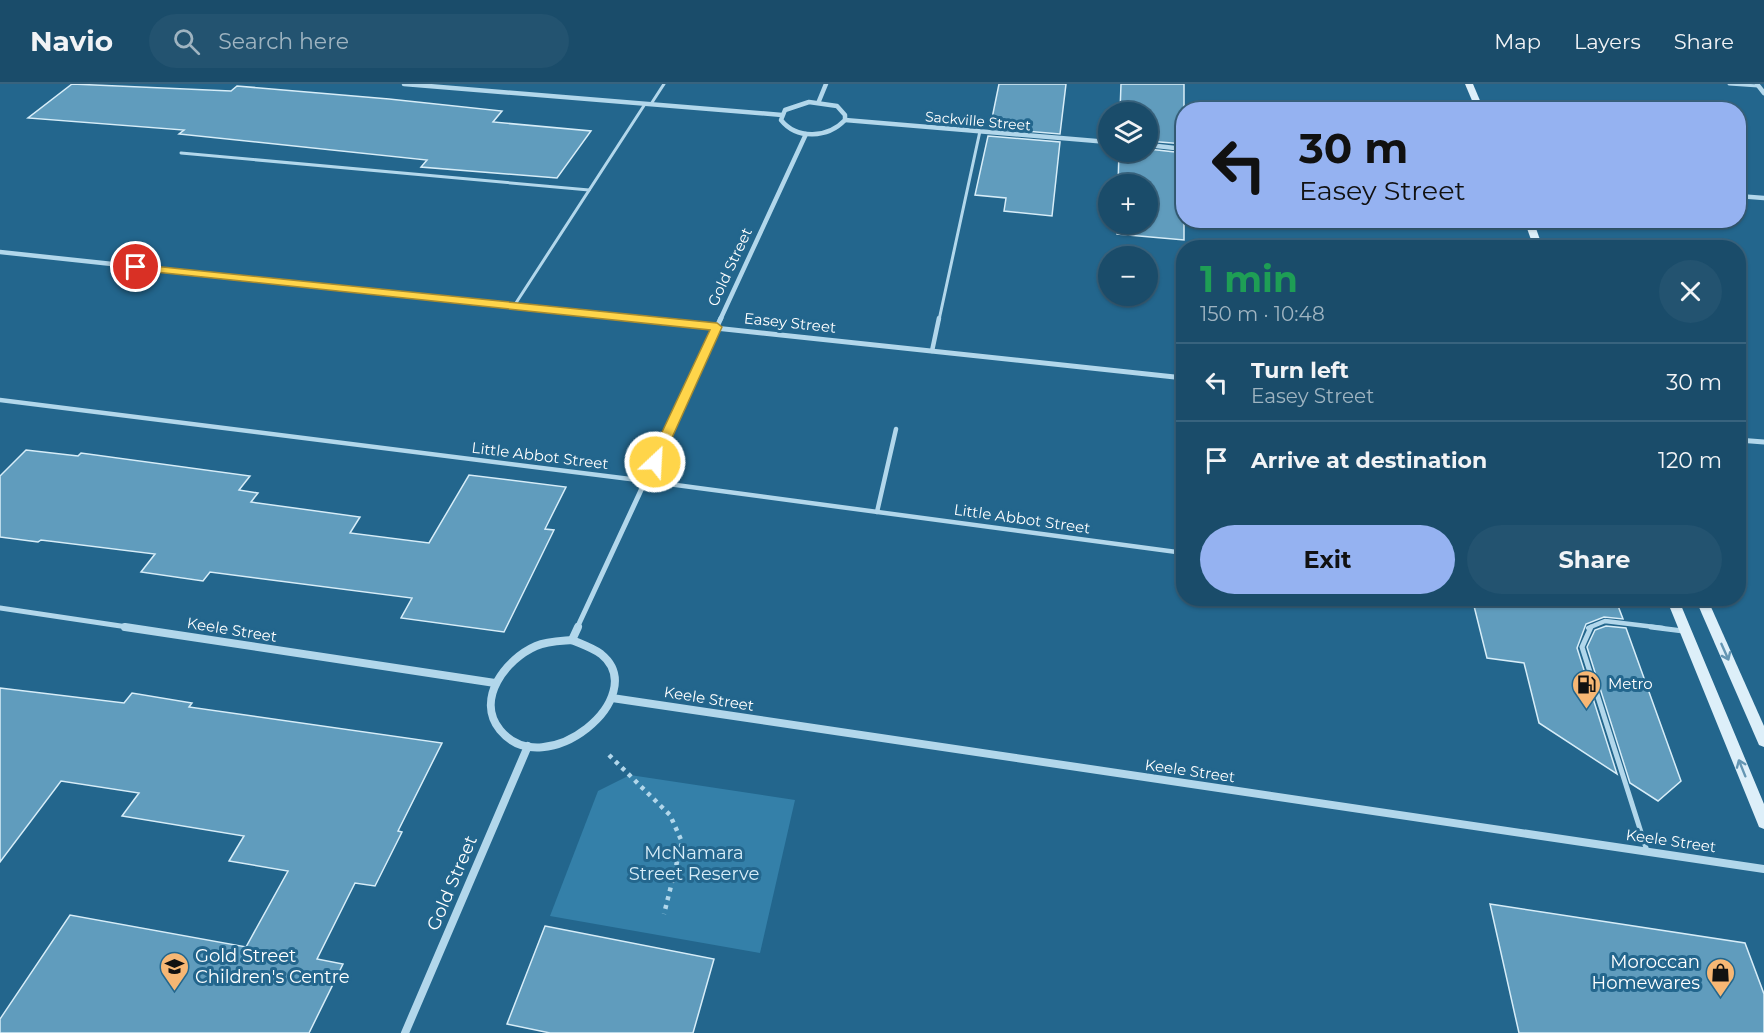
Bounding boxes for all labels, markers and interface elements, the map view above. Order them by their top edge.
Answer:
search box [149,14,569,68]
text: Navio [30,24,113,58]
icon: search [170,25,203,58]
text: Search here [218,28,349,55]
text: Map [1494,29,1541,54]
text: Layers [1574,29,1641,54]
text: Share [1674,29,1734,54]
map controls [1098,102,1158,306]
button: layers [1098,102,1158,162]
street label: Sackville Street [924,107,1032,135]
text: 30 m [1299,122,1408,174]
icon: left [1200,126,1278,204]
button: + [1098,174,1158,234]
text: Easey Street [1299,174,1465,207]
street label: Gold Street [703,224,756,309]
pin [110,241,161,292]
button: − [1098,246,1158,306]
icon: arrive [119,250,152,283]
text: 1 min [1200,257,1298,301]
button: close [1659,260,1722,323]
text: 150 m · 10:48 [1200,302,1325,326]
street label: Easey Street [743,308,837,337]
text: Turn left [1251,357,1349,384]
icon: left [1200,366,1233,399]
text: 30 m [1666,369,1722,396]
text: Easey Street [1251,384,1374,408]
position arrow [623,430,687,494]
street label: Little Abbot Street [471,438,610,473]
icon: arrive [1200,444,1233,477]
text: Arrive at destination [1251,447,1487,474]
text: 120 m [1658,447,1722,474]
street label: Little Abbot Street [953,500,1092,537]
button: Exit [1200,525,1455,594]
button: Share [1467,525,1722,594]
street label: Keele Street [186,613,278,646]
one-way arrow [1720,643,1731,661]
fuel station icon: Metro [1571,668,1603,710]
place label: Metro [1608,674,1653,693]
street label: Keele Street [663,682,755,715]
street label: Keele Street [1144,755,1236,786]
one-way arrow [1736,759,1747,778]
street label: Keele Street [1625,825,1717,856]
street label: Gold Street [422,832,482,934]
park label: McNamara Street Reserve [629,842,759,885]
place label: Gold Street Children's Centre [195,945,350,988]
school or university icon: Gold Street Children's Centre [158,950,190,992]
place label: Moroccan Homewares [1592,951,1700,994]
shop icon: Moroccan Homewares [1705,956,1737,998]

